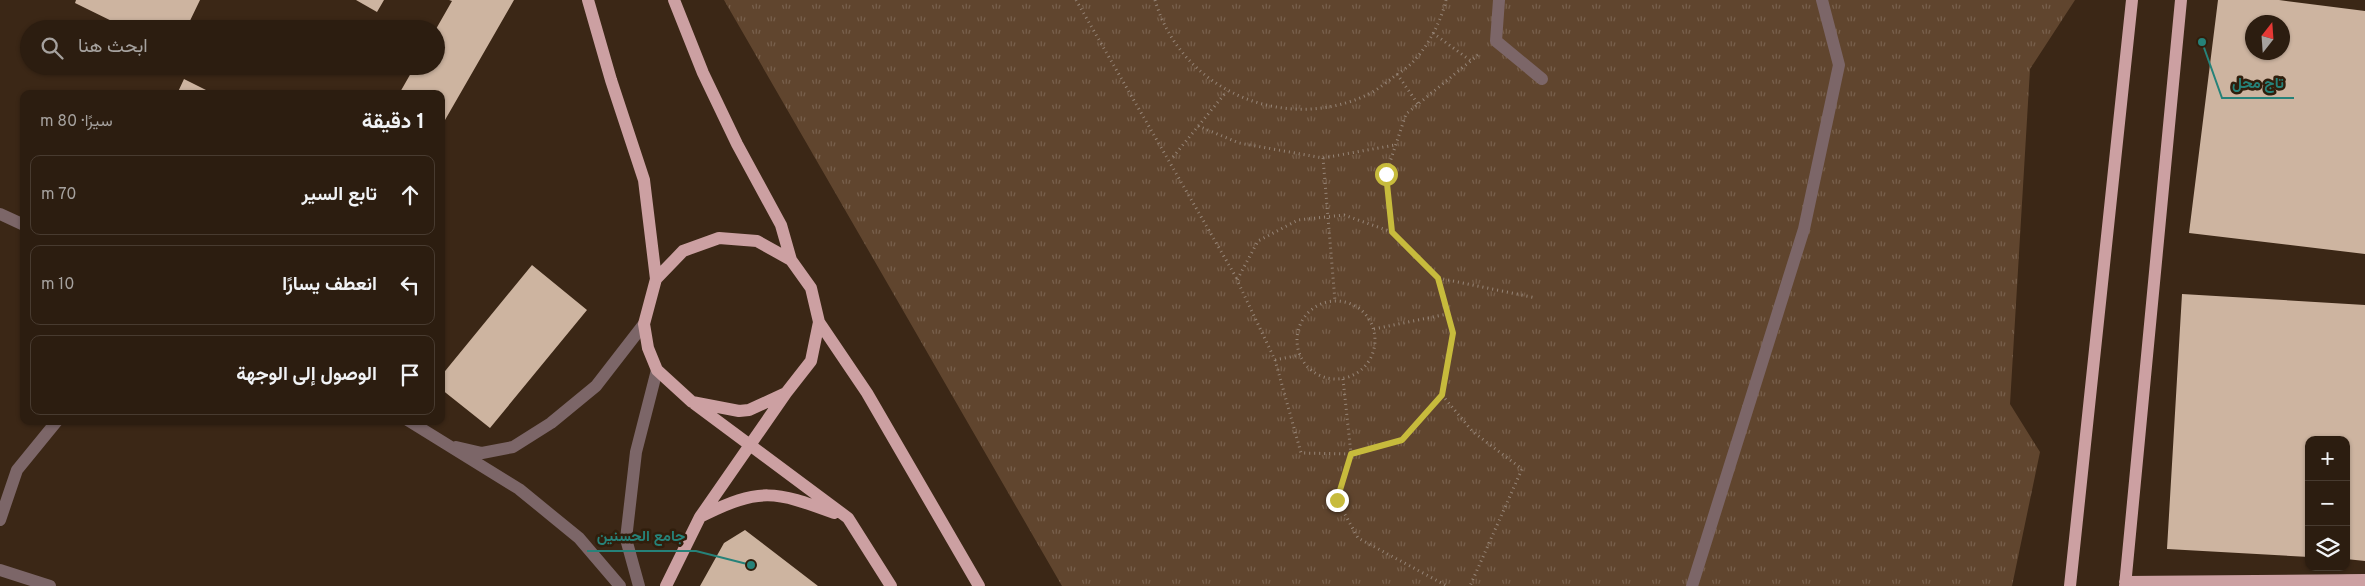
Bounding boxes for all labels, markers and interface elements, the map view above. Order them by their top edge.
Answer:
north arrow [2245,15,2290,60]
search box [20,20,445,75]
icon: search [38,34,66,62]
text: ابحث هنا [78,35,148,59]
callout: تاج محل [2222,68,2294,98]
text: تاج محل [2232,75,2284,94]
text: 1 دقيقة [362,109,425,136]
text: سيرًا · 80 m [40,112,113,132]
route start [1375,163,1398,186]
icon: ahead [396,181,424,209]
text: تابع السير [301,183,377,207]
text: 70 m [41,185,76,205]
icon: left [396,271,424,299]
text: انعطف يسارًا [282,273,377,297]
text: 10 m [41,275,75,295]
icon: arrive [396,361,424,389]
text: الوصول إلى الوجهة [236,363,377,387]
map controls [2305,436,2350,571]
button: + [2305,436,2350,481]
button: − [2305,481,2350,526]
route end [1326,489,1349,512]
callout: جامع الحسنين [587,521,696,551]
button: layers [2305,526,2350,571]
text: جامع الحسنين [597,528,685,547]

